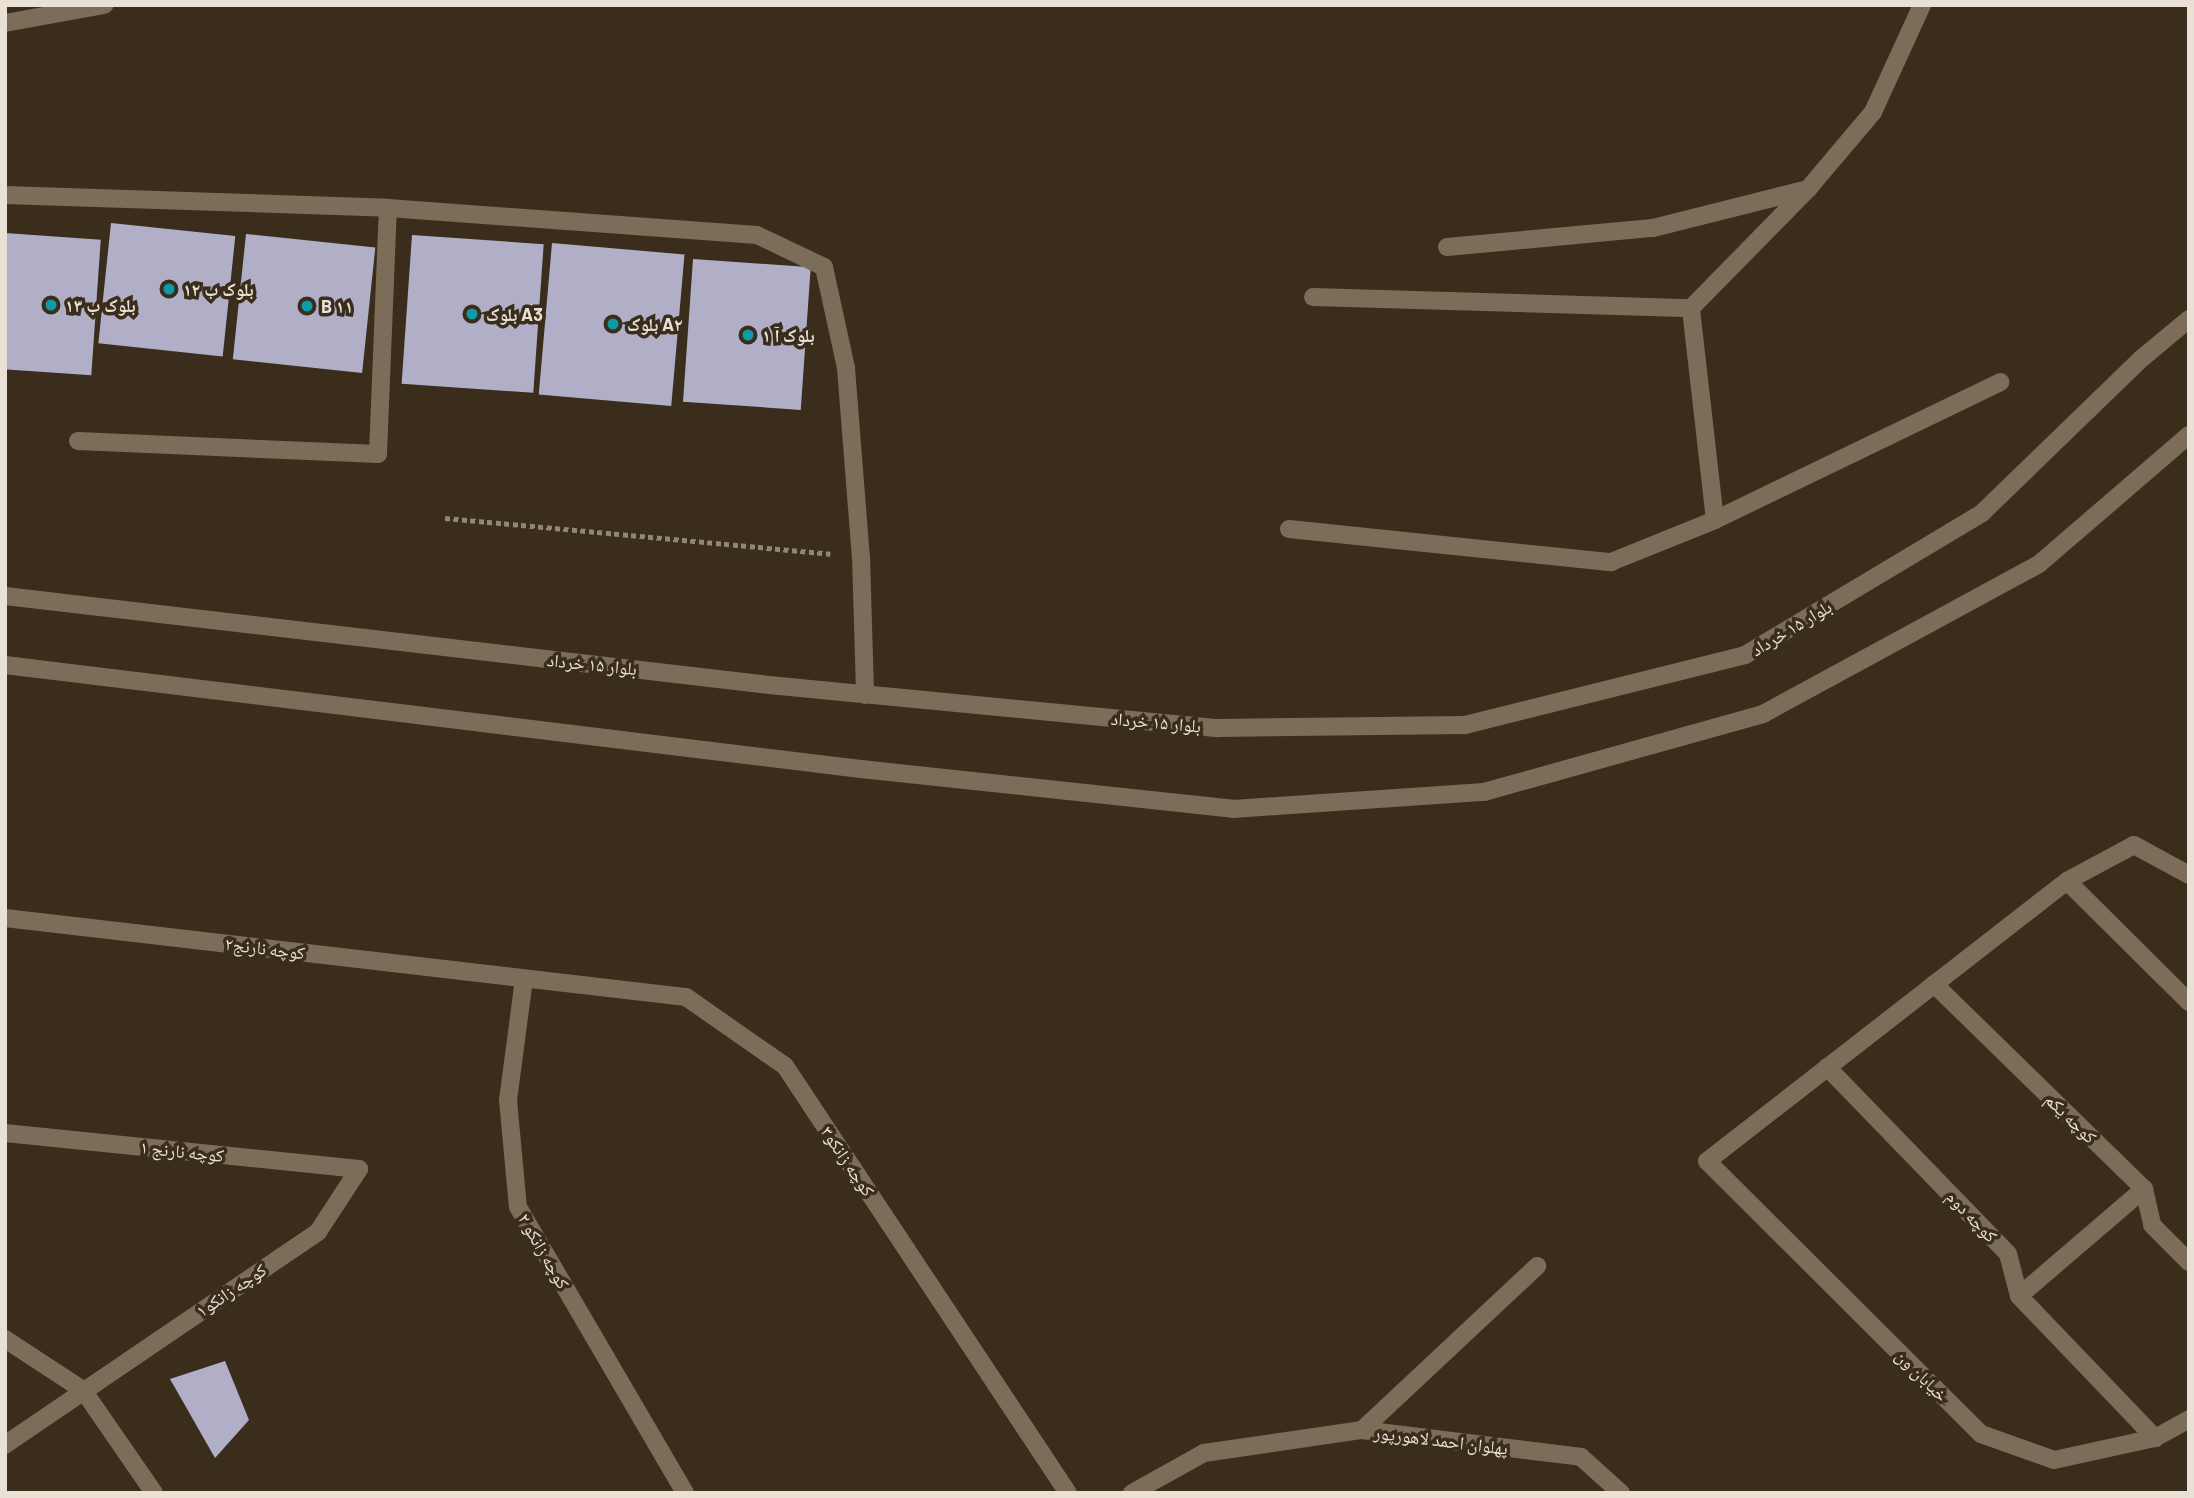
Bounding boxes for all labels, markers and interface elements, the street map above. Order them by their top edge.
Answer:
place label: بلوک ب ۱۲ [183,278,254,300]
marker: بلوک ب ۱۲ [161,281,177,297]
place label: بلوک ب ۱۳ [65,294,136,316]
place label: B ۱۱ [321,295,353,317]
marker: بلوک ب ۱۳ [43,297,59,313]
marker: B ۱۱ [299,298,315,314]
place label: بلوک A3 [486,303,543,325]
marker: بلوک A3 [464,306,480,322]
place label: بلوک A۲ [627,313,683,335]
marker: بلوک A۲ [605,316,621,332]
place label: بلوک آ ۱ [762,324,815,346]
marker: بلوک آ ۱ [740,327,756,343]
street label: بلوار ۱۵ خرداد [1747,595,1835,661]
street label: بلوار ۱۵ خرداد [546,649,638,679]
street label: بلوار ۱۵ خرداد [1110,707,1202,737]
street label: کوچه نارنج۲ [224,932,306,964]
street label: کوچه یکم [2041,1088,2101,1148]
street label: کوچه زانکو۳ [817,1122,879,1200]
street label: کوچه نارنج ۱ [139,1136,225,1166]
street label: کوچه دوم [1942,1186,2002,1246]
street label: کوچه زانکو ۲ [514,1209,574,1293]
street label: کوچه زانکو۱ [192,1259,270,1321]
street label: خیابان ون [1891,1344,1953,1406]
street label: پهلوان احمد لاهورپور [1373,1421,1509,1459]

